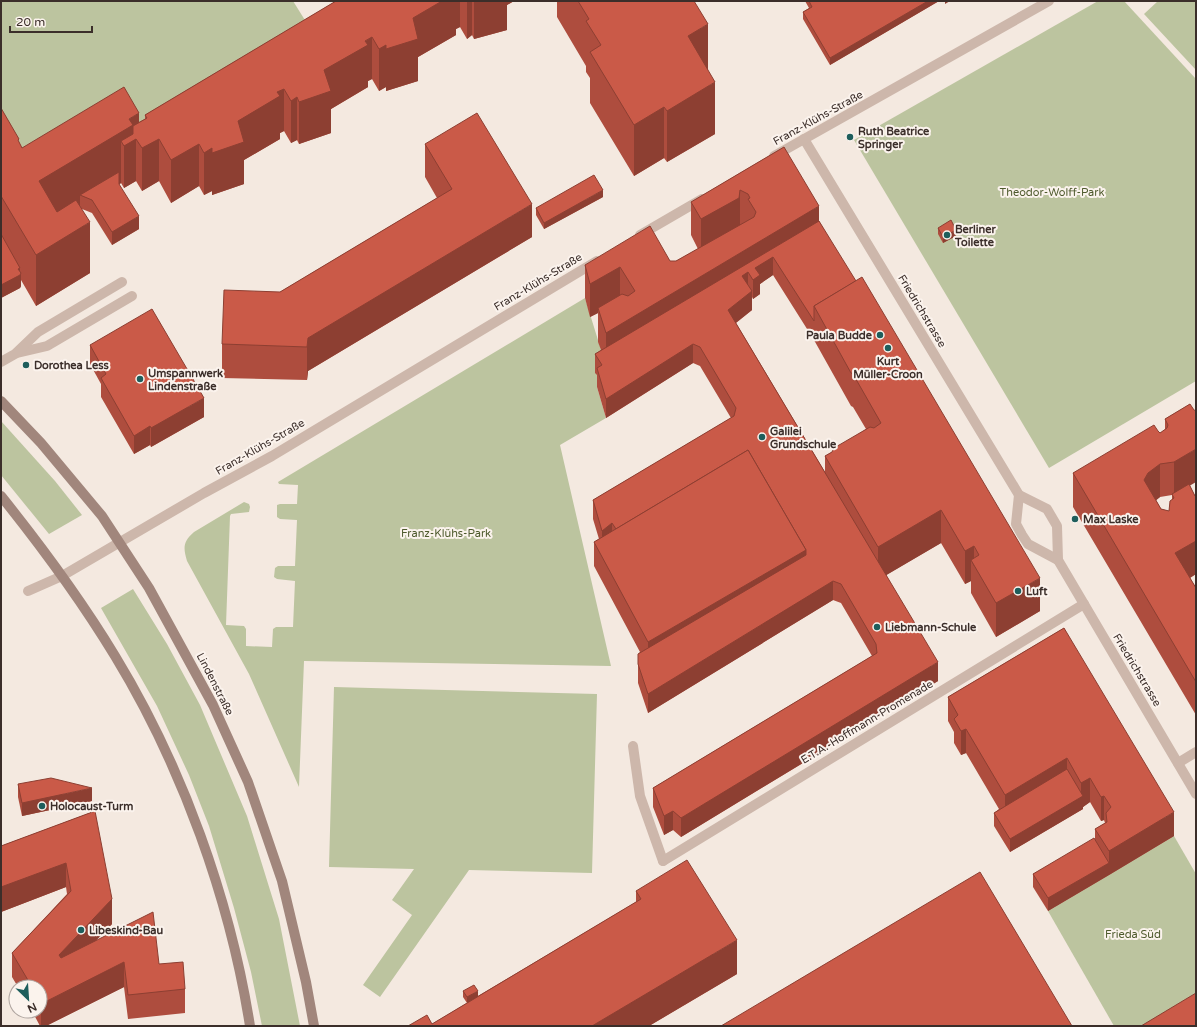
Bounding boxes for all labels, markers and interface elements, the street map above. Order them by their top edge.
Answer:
scale bar [10,8,92,34]
text: 20 m [16,15,45,29]
street label: Franz-Klühs-Straße [771,88,865,148]
place label: Ruth Beatrice Springer [858,125,930,152]
marker: Ruth Beatrice Springer [845,132,855,142]
park label: Theodor-Wolff-Park [1000,186,1104,199]
place label: Berliner Toilette [954,223,996,249]
marker: Berliner Toilette [942,230,952,240]
street label: Franz-Klühs-Straße [492,251,584,313]
street label: Friedrichstrasse [895,272,949,350]
place label: Paula Budde [806,329,873,342]
marker: Paula Budde [875,330,885,340]
marker: Kurt Müller-Croon [883,343,893,353]
place label: Kurt Müller-Croon [853,355,923,381]
place label: Dorothea Less [34,359,109,372]
marker: Dorothea Less [21,360,31,370]
place label: Umspannwerk Lindenstraße [148,367,223,393]
marker: Umspannwerk Lindenstraße [135,374,145,384]
street label: Franz-Klühs-Straße [213,416,307,478]
place label: Galilei Grundschule [770,425,837,451]
marker: Galilei Grundschule [757,432,767,442]
place label: Max Laske [1083,513,1139,526]
marker: Max Laske [1070,514,1080,524]
park label: Franz-Klühs-Park [401,527,491,540]
place label: Luft [1026,585,1048,598]
marker: Luft [1013,586,1023,596]
place label: Liebmann-Schule [885,621,977,634]
marker: Liebmann-Schule [872,622,882,632]
street label: Friedrichstrasse [1110,631,1164,709]
street label: Lindenstraße [194,651,236,717]
street label: E.T.A.-Hoffmann-Promenade [799,677,935,767]
place label: Holocaust-Turm [50,800,133,813]
marker: Holocaust-Turm [37,801,47,811]
place label: Libeskind-Bau [89,924,163,937]
marker: Libeskind-Bau [76,925,86,935]
park label: Frieda Süd [1105,928,1161,941]
north arrow [8,979,48,1019]
text: N [25,1000,39,1015]

